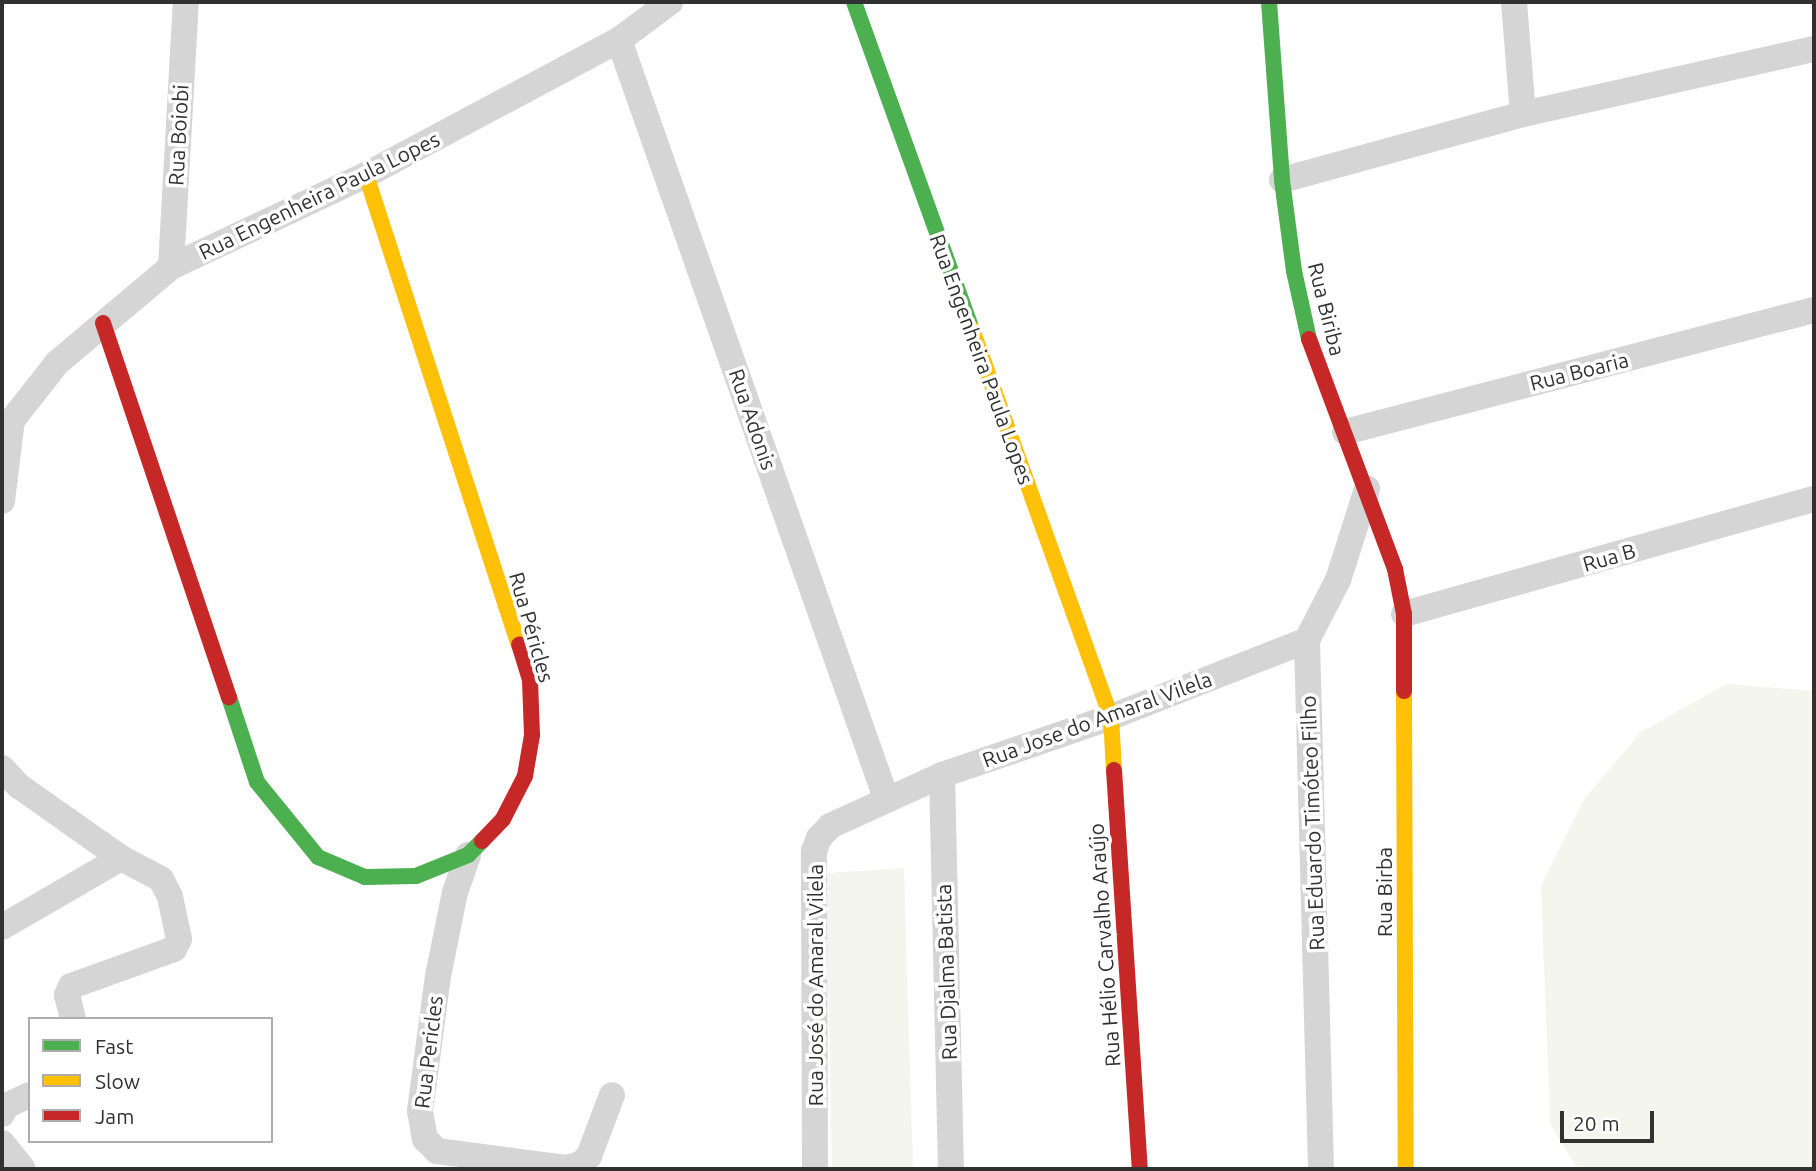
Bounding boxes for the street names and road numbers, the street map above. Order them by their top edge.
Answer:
street label: Rua Boiobi [163,84,193,186]
street label: Rua Engenheira Paula Lopes [195,126,443,264]
street label: Rua Engenheira Paula Lopes [925,230,1039,488]
street label: Rua Biriba [1303,260,1351,358]
street label: Rua Boaria [1527,347,1631,395]
street label: Rua Adonis [724,365,782,473]
street label: Rua B [1580,537,1638,577]
street label: Rua Péricles [504,569,560,685]
street label: Rua Jose do Amaral Vilela [979,666,1215,772]
street label: Rua Eduardo Timóteo Filho [1295,695,1329,951]
street label: Rua Hélio Carvalho Araújo [1083,822,1125,1068]
street label: Rua Birba [1371,847,1397,937]
street label: Rua José do Amaral Vilela [802,864,828,1106]
street label: Rua Djalma Batista [930,883,962,1061]
street label: Rua Pericles [409,994,447,1110]

